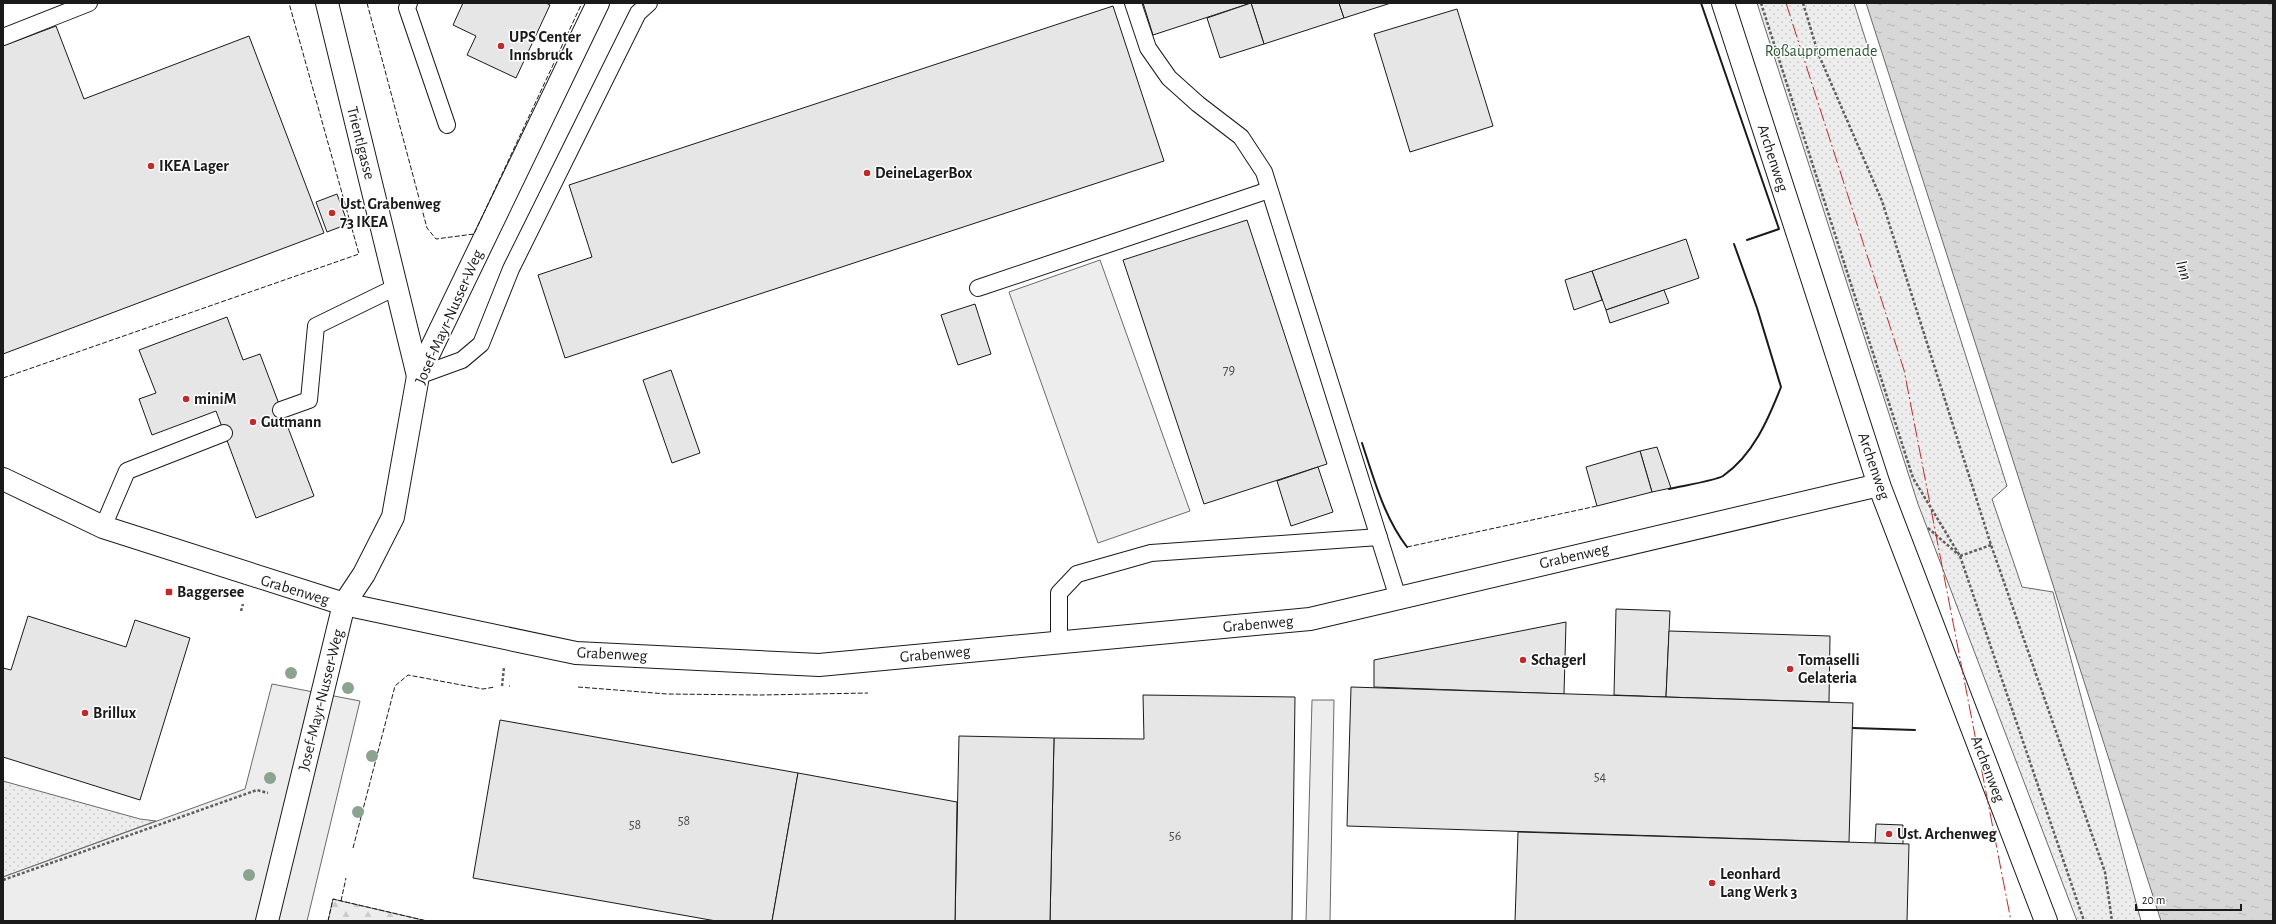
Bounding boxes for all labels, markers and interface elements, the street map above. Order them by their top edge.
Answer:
place label: UPS Center Innsbruck [509,29,581,63]
marker: UPS Center Innsbruck [496,41,506,51]
park label: Roßaupromenade [1765,43,1877,59]
street label: Trientlgasse [344,105,378,181]
street label: Archenweg [1755,122,1791,194]
place label: IKEA Lager [159,158,229,174]
marker: IKEA Lager [146,161,156,171]
place label: DeineLagerBox [875,165,973,181]
marker: DeineLagerBox [862,168,872,178]
place label: Ust. Grabenweg 73 IKEA [340,196,441,230]
marker: Ust. Grabenweg 73 IKEA [327,208,337,218]
street label: Josef-Mayr-Nusser-Weg [412,247,487,387]
water label: Inn [2173,258,2195,282]
house number: 79 [1223,363,1235,377]
place label: miniM [194,391,236,407]
marker: miniM [181,394,191,404]
place label: Gutmann [261,414,321,430]
marker: Gutmann [248,417,258,427]
street label: Archenweg [1855,430,1893,502]
street label: Grabenweg [1538,540,1610,572]
street label: Grabenweg [259,572,331,608]
place label: Baggersee [177,584,245,600]
marker: Baggersee [164,587,174,597]
street label: Grabenweg [1222,613,1294,635]
street label: Josef-Mayr-Nusser-Weg [296,627,347,773]
street label: Grabenweg [899,643,971,665]
street label: Grabenweg [576,644,648,664]
place label: Schagerl [1531,652,1586,668]
place label: Tomaselli Gelateria [1798,652,1860,686]
marker: Schagerl [1518,655,1528,665]
marker: Tomaselli Gelateria [1785,664,1795,674]
place label: Brillux [93,705,137,721]
marker: Brillux [80,708,90,718]
street label: Archenweg [1968,734,2008,805]
house number: 54 [1594,770,1607,784]
house number: 58 [678,814,690,828]
house number: 58 [629,818,641,832]
place label: Ust. Archenweg [1897,826,1997,842]
house number: 56 [1169,829,1181,843]
marker: Ust. Archenweg [1884,829,1894,839]
place label: Leonhard Lang Werk 3 [1720,866,1797,900]
marker: Leonhard Lang Werk 3 [1707,878,1717,888]
scale bar [2136,886,2241,912]
text: 20 m [2142,894,2165,906]

